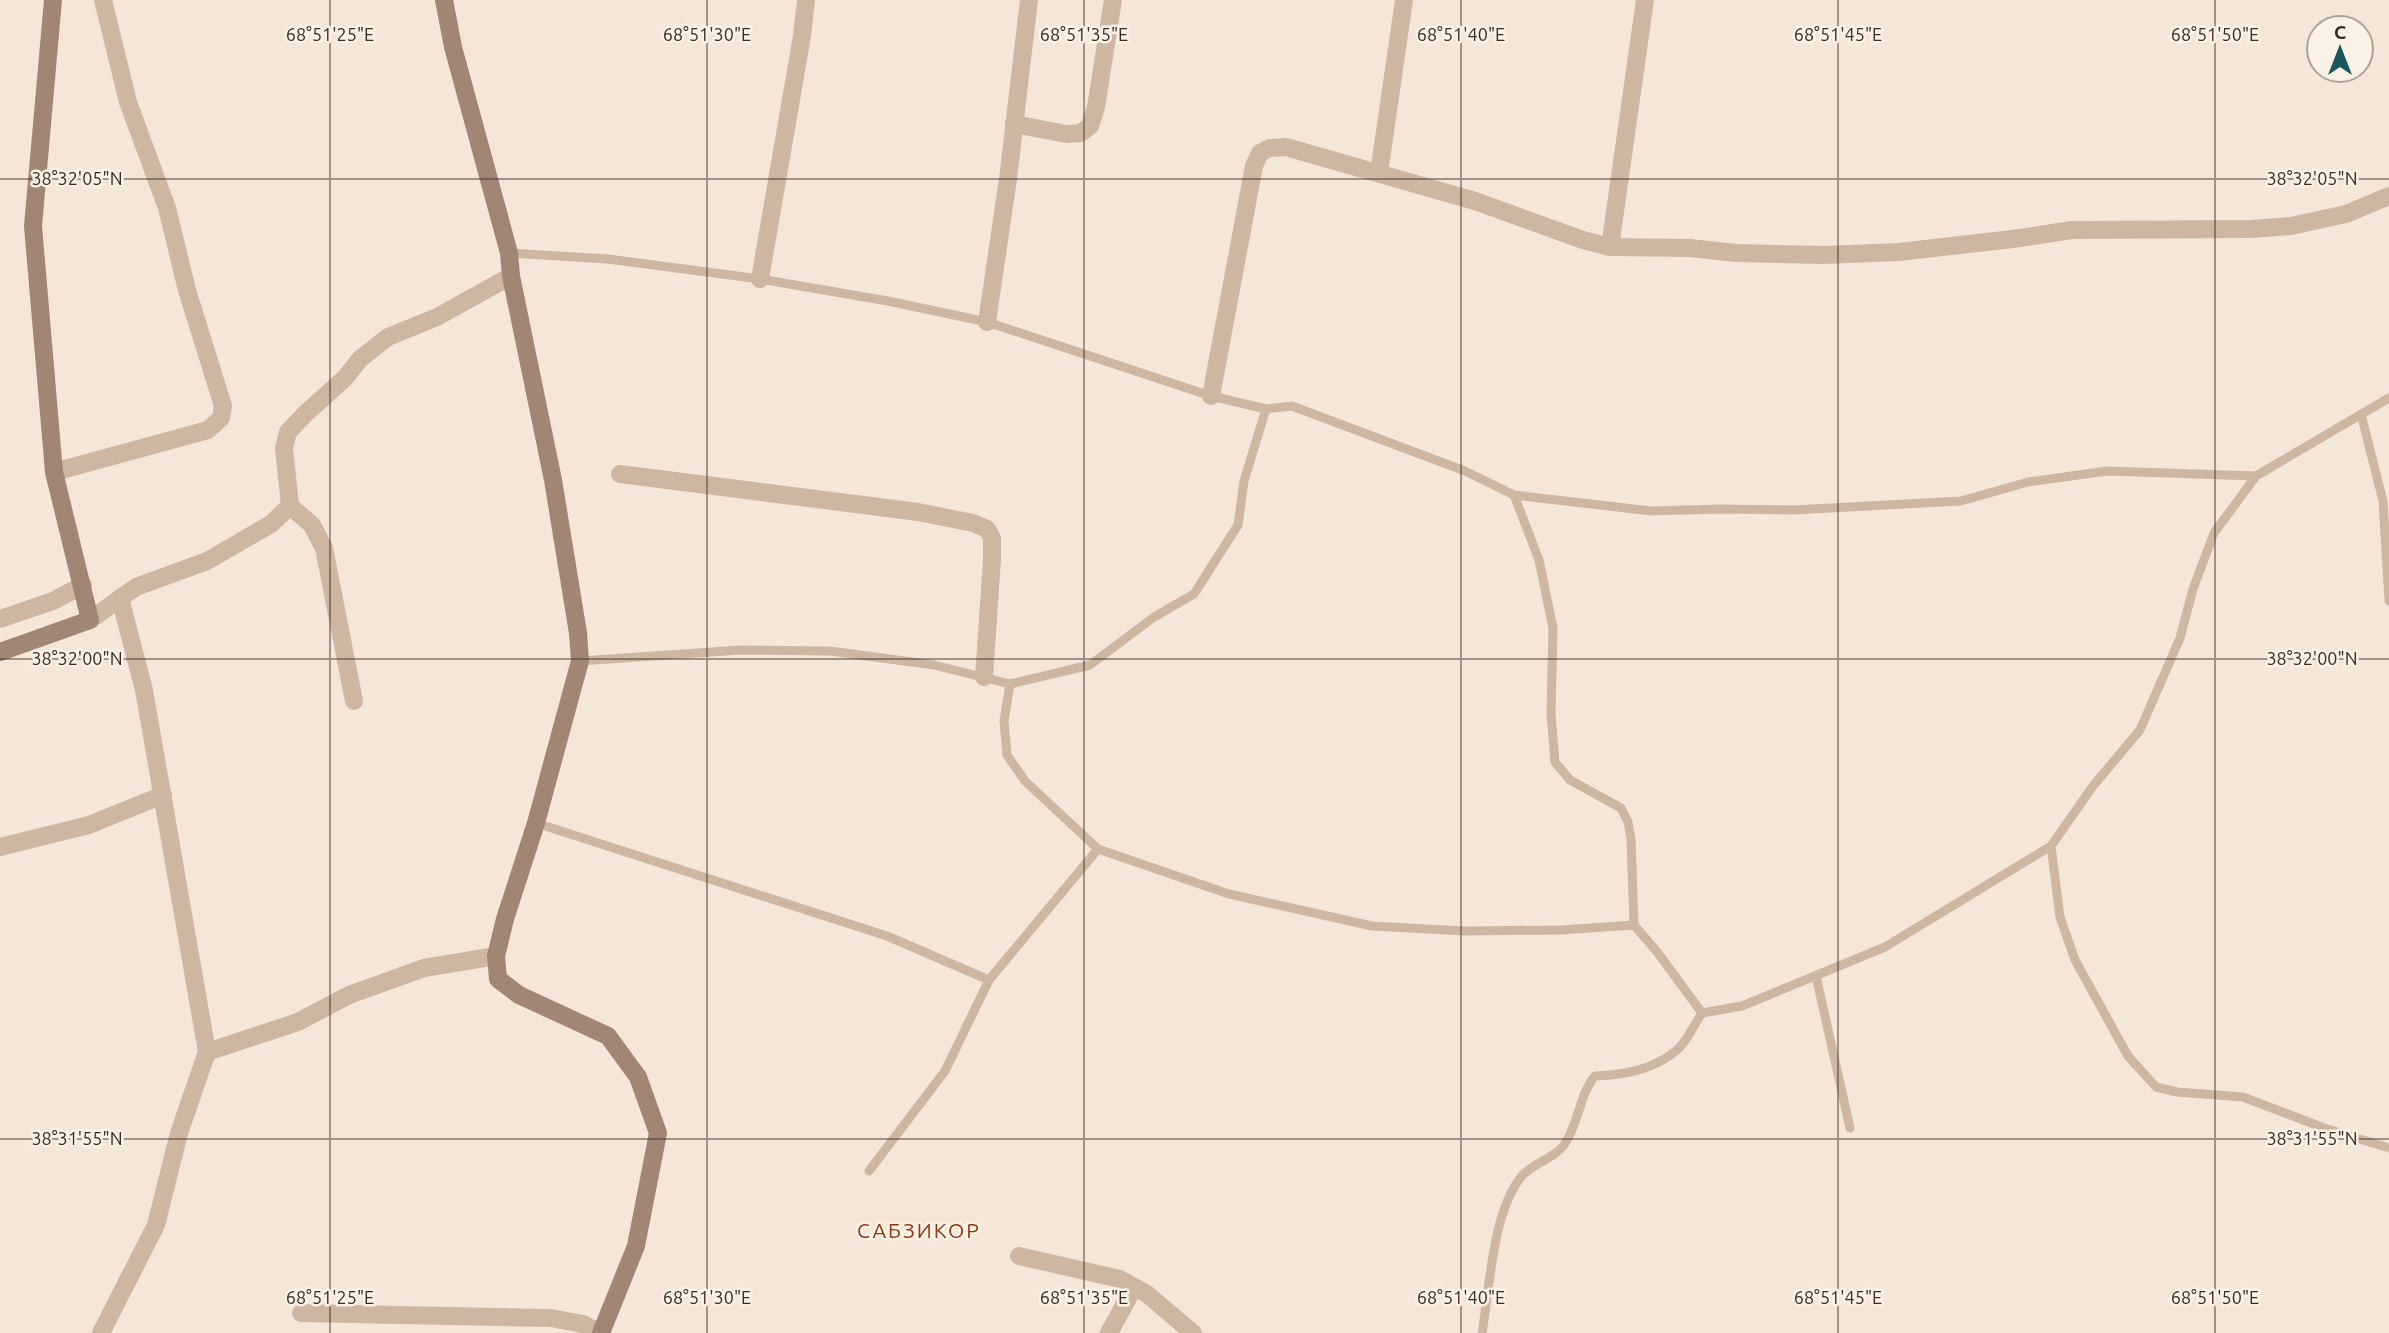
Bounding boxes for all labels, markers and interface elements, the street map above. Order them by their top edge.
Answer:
north arrow [2305,14,2375,84]
text: С [2334,21,2346,43]
text: 68°51'25"E [286,24,374,44]
text: 68°51'30"E [663,24,751,44]
text: 68°51'35"E [1040,24,1128,44]
text: 68°51'40"E [1417,24,1505,44]
text: 68°51'45"E [1794,24,1882,44]
text: 68°51'50"E [2171,24,2259,44]
text: 38°32'05"N [31,168,123,188]
text: 38°32'05"N [2266,168,2358,188]
text: 38°32'00"N [31,648,123,668]
text: 38°32'00"N [2266,648,2358,668]
text: 38°31'55"N [31,1128,123,1148]
text: 38°31'55"N [2266,1128,2358,1148]
district label: САБЗИКОР [857,1218,981,1242]
text: 68°51'25"E [286,1287,374,1307]
text: 68°51'30"E [663,1287,751,1307]
text: 68°51'35"E [1040,1287,1128,1307]
text: 68°51'40"E [1417,1287,1505,1307]
text: 68°51'45"E [1794,1287,1882,1307]
text: 68°51'50"E [2171,1287,2259,1307]

